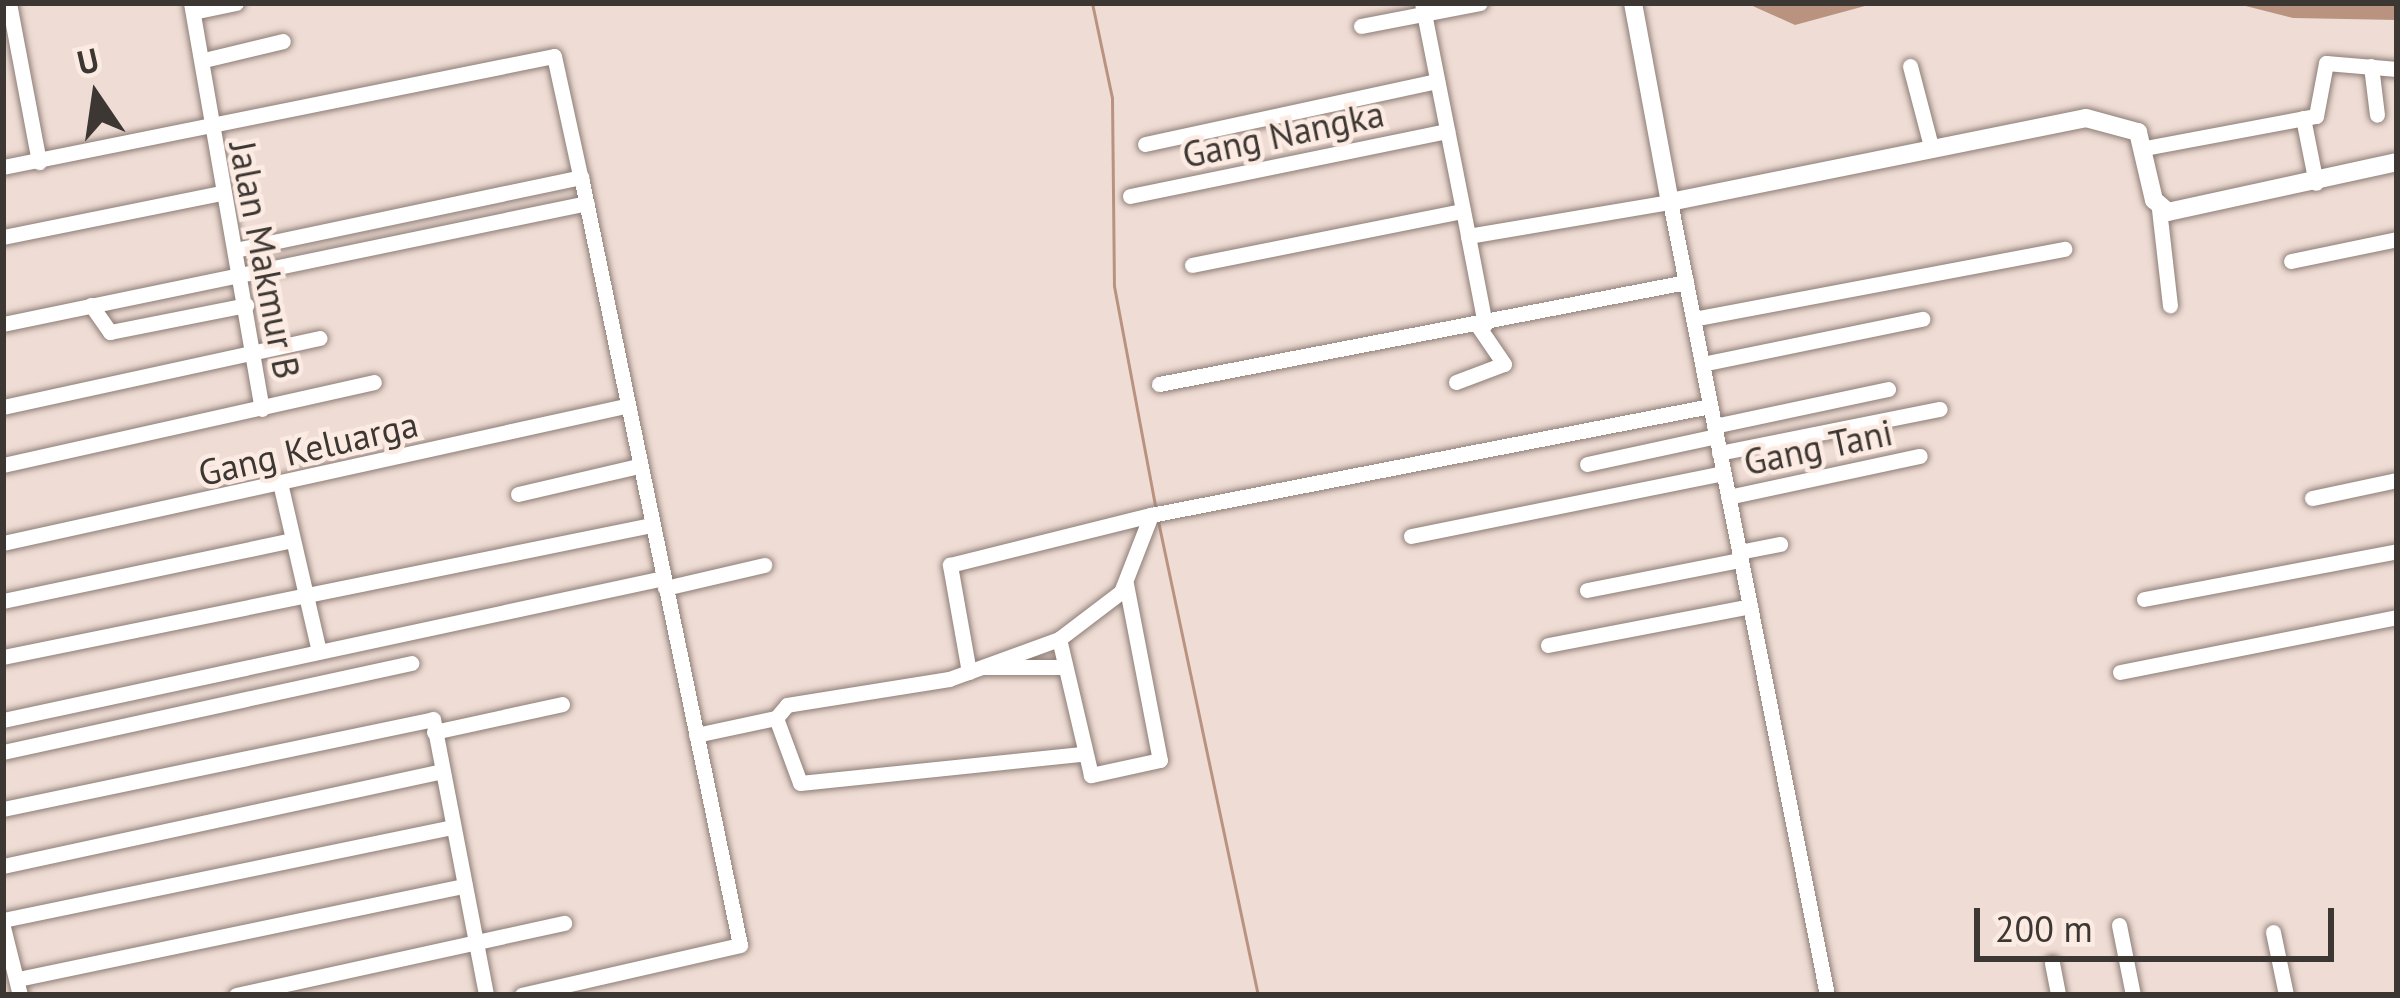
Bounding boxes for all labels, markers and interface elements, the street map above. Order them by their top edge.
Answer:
north arrow [36,36,156,156]
text: U [73,37,103,84]
street label: Gang Nangka [1178,92,1388,176]
street label: Jalan Makmur B [221,138,309,382]
street label: Gang Keluarga [194,402,422,494]
street label: Gang Tani [1739,410,1897,484]
scale bar [1980,884,2340,958]
text: 200 m [1995,905,2093,952]

